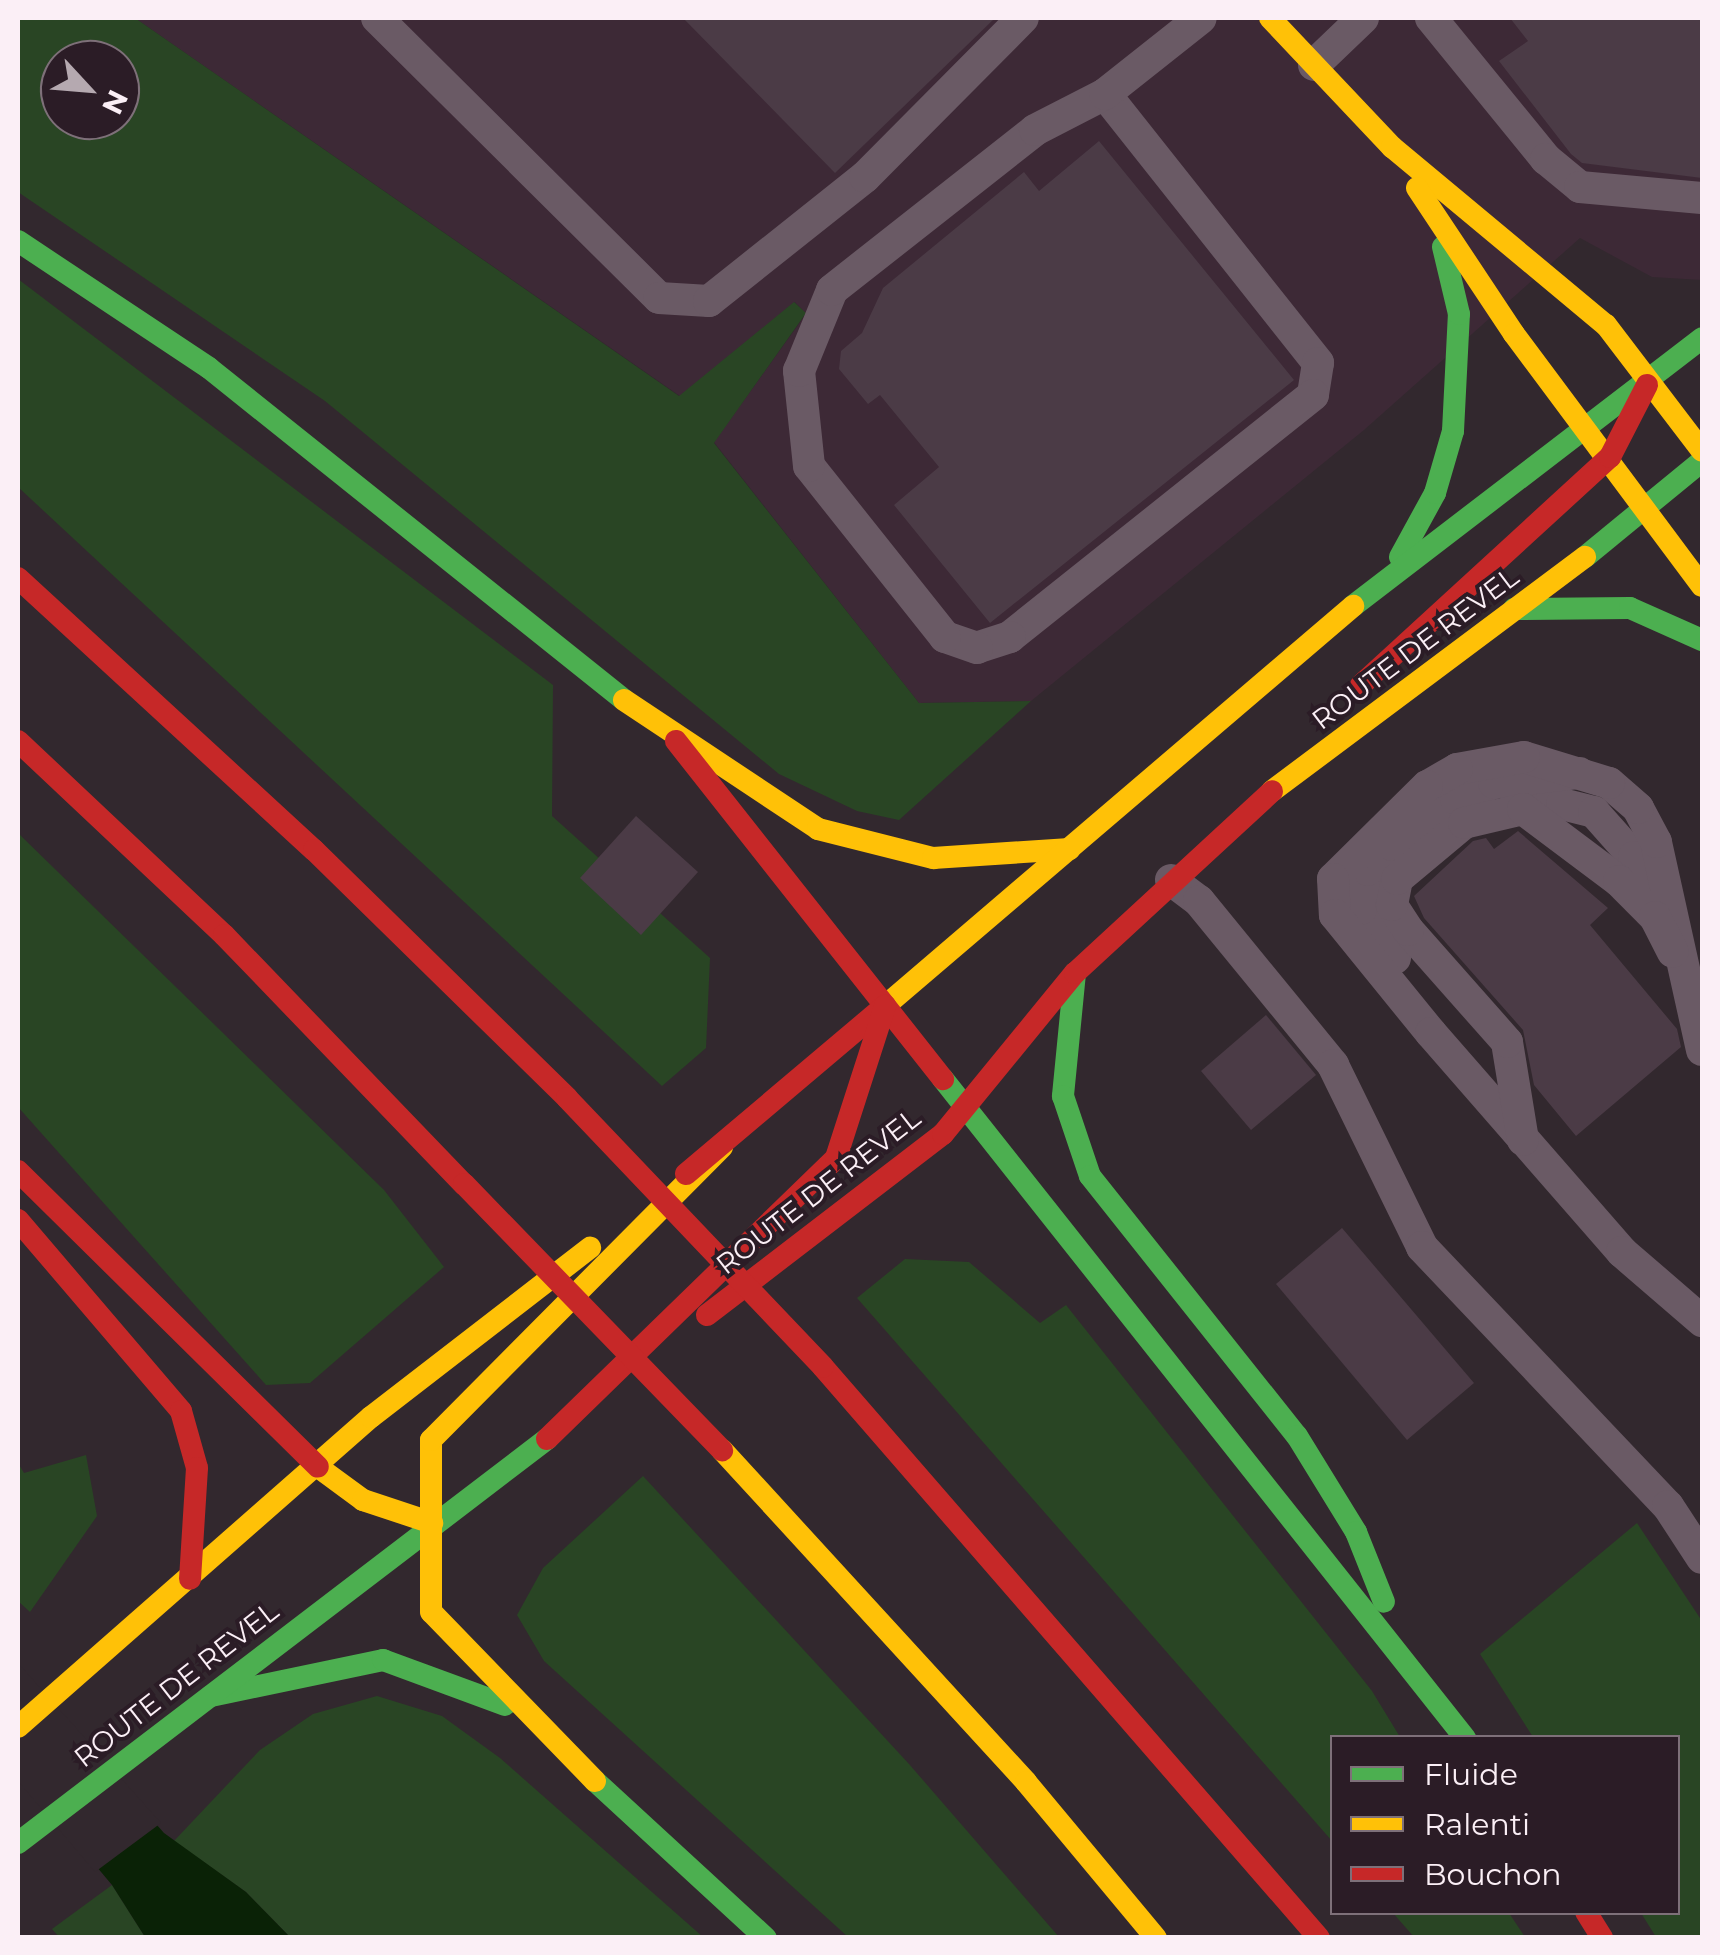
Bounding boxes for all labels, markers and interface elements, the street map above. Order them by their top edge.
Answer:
north arrow [40,40,140,140]
text: N [95,85,135,120]
street label: ROUTE DE REVEL [1305,559,1525,737]
street label: ROUTE DE REVEL [709,1101,927,1281]
street label: ROUTE DE REVEL [67,1594,285,1774]
legend [1330,1735,1680,1915]
text: Fluide [1424,1756,1518,1793]
text: Ralenti [1424,1806,1530,1843]
text: Bouchon [1424,1856,1562,1893]

